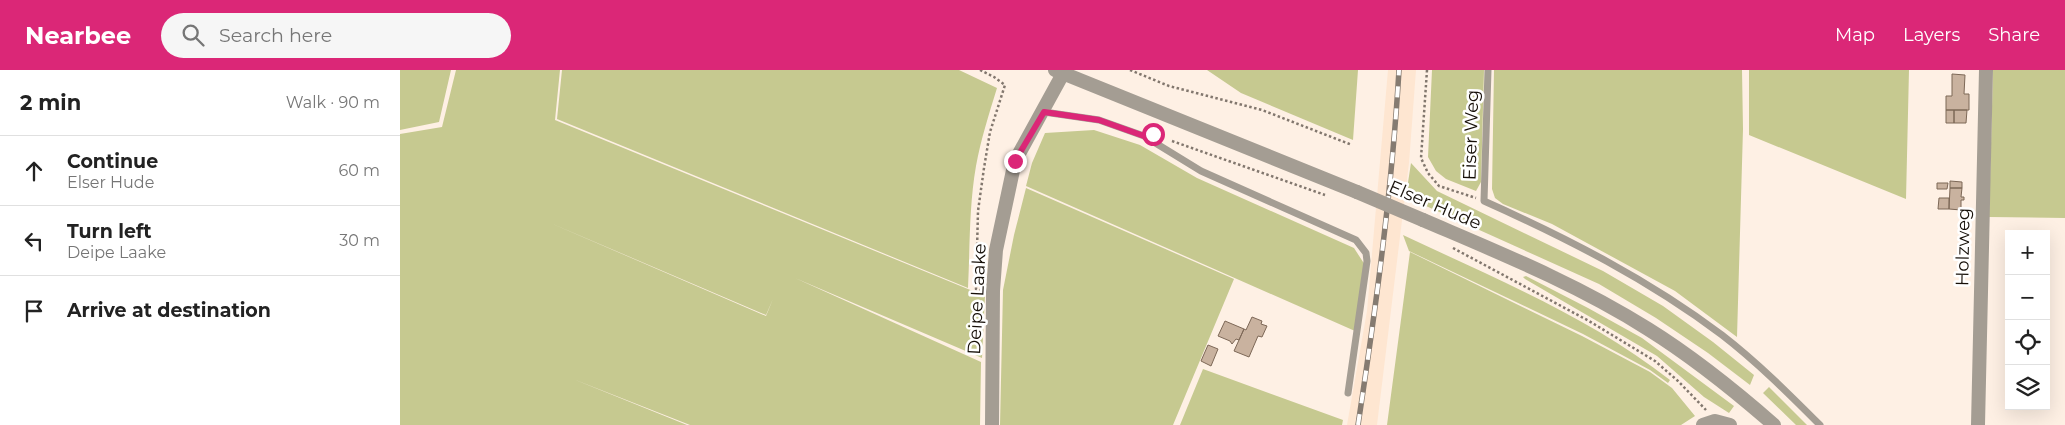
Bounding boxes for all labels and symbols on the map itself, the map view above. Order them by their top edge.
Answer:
street label: Eiser Weg [1458,89,1484,181]
route start [1142,123,1165,146]
route end [1004,150,1027,173]
street label: Elser Hude [1385,176,1485,234]
street label: Holzweg [1951,208,1975,286]
street label: Deipe Laake [963,243,991,355]

